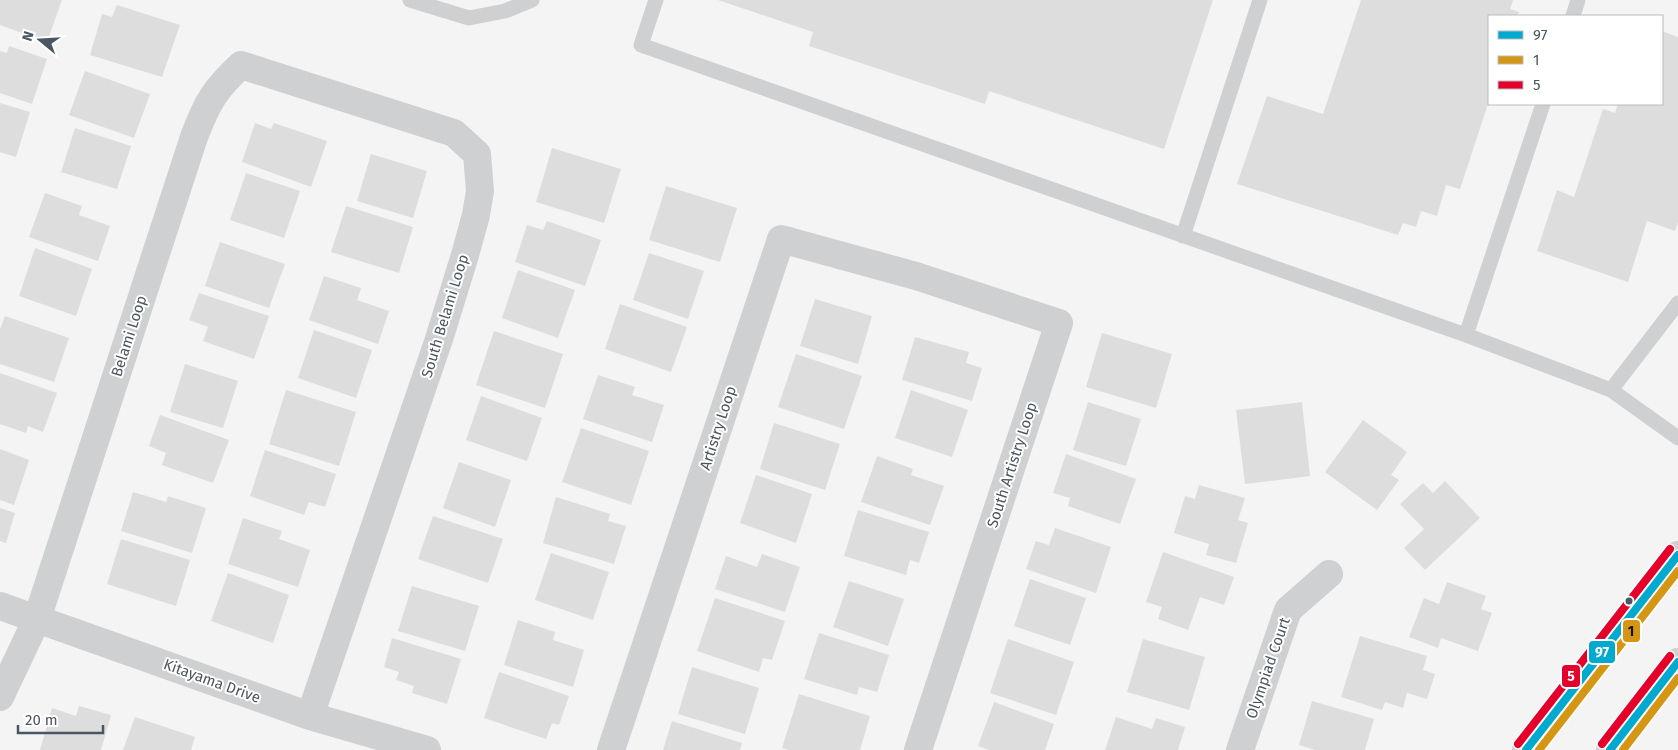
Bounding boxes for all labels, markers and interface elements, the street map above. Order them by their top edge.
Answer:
north arrow [15,15,65,65]
legend [1488,15,1663,105]
text: 97 [1533,26,1548,44]
text: N [19,29,38,43]
text: 1 [1533,51,1540,69]
text: 5 [1533,76,1541,94]
street label: South Belami Loop [418,252,472,380]
street label: Belami Loop [107,293,151,379]
street label: Artistry Loop [696,384,740,472]
street label: South Artistry Loop [983,400,1041,530]
unlabelled marker [1624,596,1634,606]
street label: Olympiad Court [1242,614,1294,721]
line badge: 1 [1622,619,1641,643]
text: 1 [1628,623,1634,640]
line badge: 97 [1588,640,1616,664]
text: 97 [1595,644,1610,661]
street label: Kitayama Drive [161,655,263,707]
line badge: 5 [1561,664,1581,688]
text: 5 [1567,668,1575,685]
scale bar [18,702,102,734]
text: 20 m [25,711,58,729]

